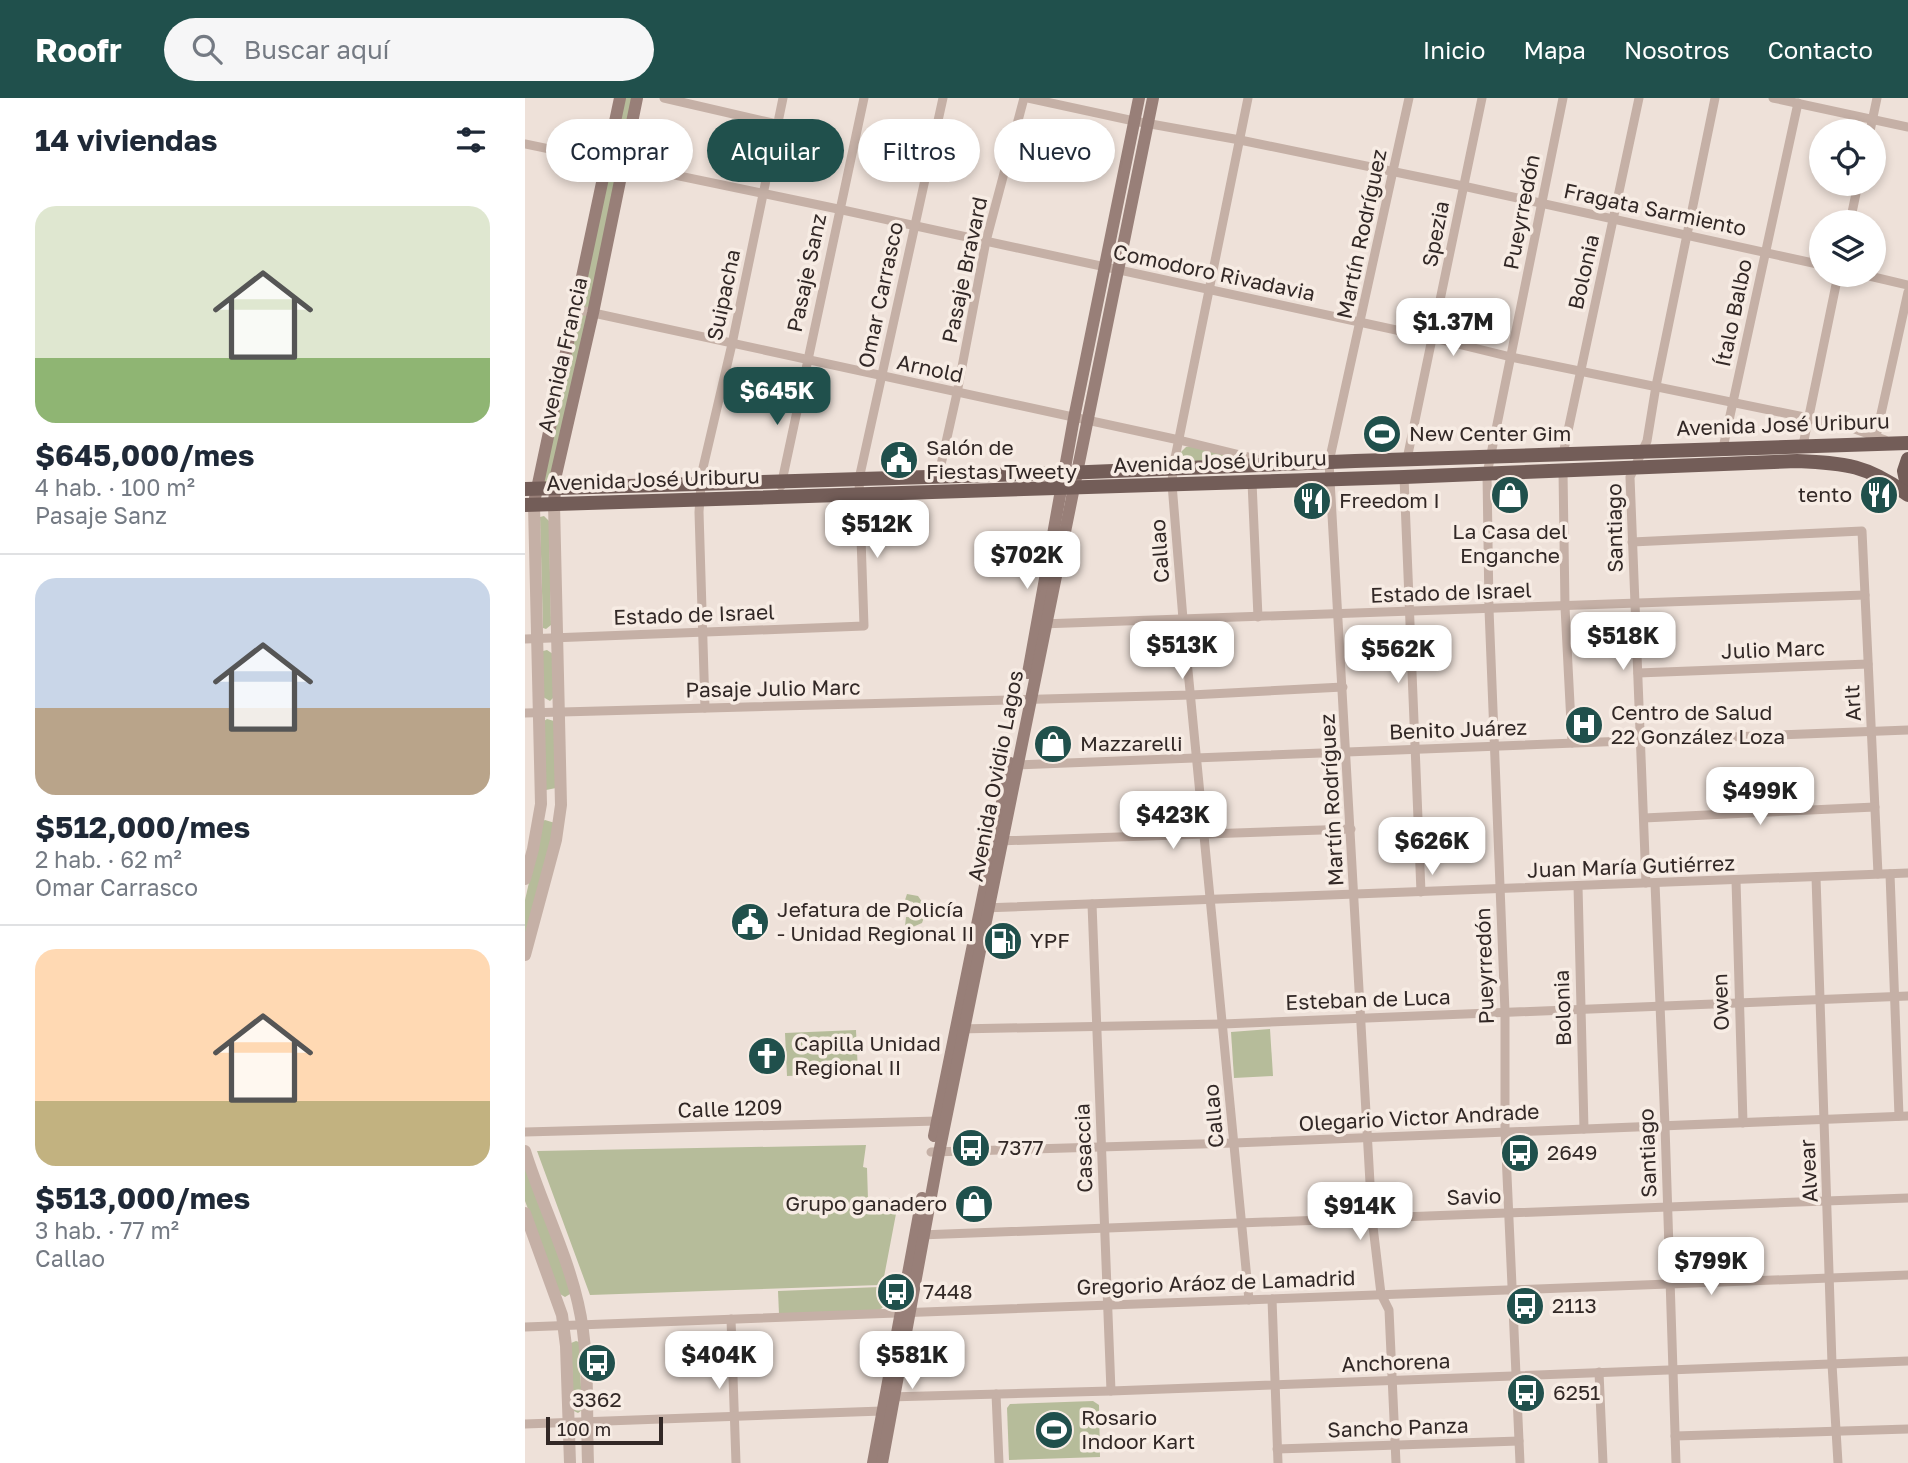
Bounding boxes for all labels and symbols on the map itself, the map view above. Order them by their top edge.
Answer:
street label: Martín Rodríguez [1330,147,1392,321]
street label: Pueyrredón [1497,152,1545,272]
street label: Fragata Sarmiento [1562,177,1749,241]
street label: Pasaje Bravard [936,194,992,345]
street label: Spezia [1416,199,1454,269]
street label: Pasaje Sanz [781,211,831,334]
street label: Omar Carrasco [852,219,908,370]
street label: Bolonia [1562,232,1604,312]
street label: Comodoro Rivadavia [1111,238,1318,306]
street label: Suipacha [701,247,745,343]
street label: Ítalo Balbo [1709,257,1757,369]
street label: Avenida Francia [531,274,593,435]
pin: $1.37M [1396,299,1510,358]
street label: Arnold [895,348,966,388]
pin: $645K [728,368,826,427]
street label: Avenida José Uriburu [1676,407,1890,441]
sports icon: New Center Gim [1361,413,1403,455]
place label: New Center Gim [1409,420,1571,446]
place label: Salón de Fiestas Tweety [926,434,1077,484]
public building icon: Salón de Fiestas Tweety [878,439,920,481]
street label: Avenida José Uriburu [1113,444,1327,478]
street label: Avenida José Uriburu [546,462,760,496]
shop icon: La Casa del Enganche [1489,474,1531,516]
restaurant icon: tento [1858,474,1900,516]
restaurant icon: Freedom I [1291,480,1333,522]
place label: tento [1798,481,1852,507]
street label: Santiago [1600,483,1628,573]
place label: Freedom I [1339,487,1440,513]
pin: $512K [828,500,926,560]
street label: Callao [1144,518,1174,584]
place label: La Casa del Enganche [1452,518,1568,568]
pin: $702K [978,532,1076,591]
street label: Estado de Israel [1370,576,1532,608]
street label: Estado de Israel [613,598,775,630]
pin: $518K [1574,612,1672,672]
pin: $513K [1133,622,1231,681]
pin: $562K [1349,626,1447,685]
street label: Julio Marc [1721,634,1825,664]
street label: Avenida Ovidio Lagos [962,668,1028,884]
street label: Pasaje Julio Marc [685,673,861,703]
street label: Arlt [1838,684,1866,722]
place label: Centro de Salud 22 González Loza [1611,699,1785,749]
hospital icon: Centro de Salud 22 González Loza [1563,704,1605,746]
street label: Martín Rodríguez [1314,713,1349,887]
street label: Benito Juárez [1388,714,1527,744]
shop icon: Mazzarelli [1032,723,1074,765]
place label: Mazzarelli [1080,730,1183,756]
pin: $499K [1711,768,1809,827]
pin: $423K [1124,792,1222,851]
pin: $626K [1383,818,1481,877]
street label: Juan María Gutiérrez [1527,849,1735,883]
place label: Jefatura de Policía - Unidad Regional II [777,896,974,946]
public building icon: Jefatura de Policía - Unidad Regional II [729,901,771,943]
street label: Pueyrredón [1469,907,1499,1025]
fuel station icon: YPF [982,920,1024,962]
place label: YPF [1030,927,1070,953]
street label: Bolonia [1548,970,1576,1047]
street label: Owen [1706,973,1734,1031]
street label: Esteban de Luca [1285,983,1451,1015]
place label: Capilla Unidad Regional II [794,1030,941,1080]
church icon: Capilla Unidad Regional II [746,1035,788,1077]
street label: Callao [1197,1083,1229,1149]
street label: Calle 1209 [677,1093,783,1123]
street label: Olegario Victor Andrade [1298,1098,1540,1136]
street label: Casaccia [1068,1103,1098,1193]
street label: Santiago [1632,1108,1662,1198]
bus stop icon: 7377 [950,1127,992,1169]
bus stop icon: 2649 [1499,1132,1541,1174]
place label: 7377 [998,1134,1044,1160]
place label: 2649 [1547,1139,1597,1165]
street label: Alvear [1793,1139,1823,1203]
pin: $914K [1311,1182,1409,1242]
street label: Savio [1446,1182,1502,1210]
shop icon: Grupo ganadero [953,1183,995,1225]
place label: Grupo ganadero [785,1190,947,1216]
pin: $799K [1662,1238,1760,1297]
street label: Gregorio Aráoz de Lamadrid [1076,1264,1356,1300]
bus stop icon: 7448 [875,1271,917,1313]
place label: 7448 [923,1278,973,1304]
bus stop icon: 2113 [1504,1285,1546,1327]
place label: 2113 [1552,1292,1597,1318]
pin: $404K [670,1332,768,1391]
pin: $581K [863,1332,961,1391]
bus stop icon: 3362 [576,1342,618,1384]
street label: Anchorena [1341,1347,1451,1377]
bus stop icon: 6251 [1505,1372,1547,1414]
place label: 6251 [1553,1379,1600,1405]
place label: 3362 [572,1386,622,1412]
place label: Rosario Indoor Kart [1081,1404,1195,1454]
sports icon: Rosario Indoor Kart [1033,1409,1075,1451]
street label: Sancho Panza [1327,1412,1469,1442]
scale bar [546,1414,663,1446]

